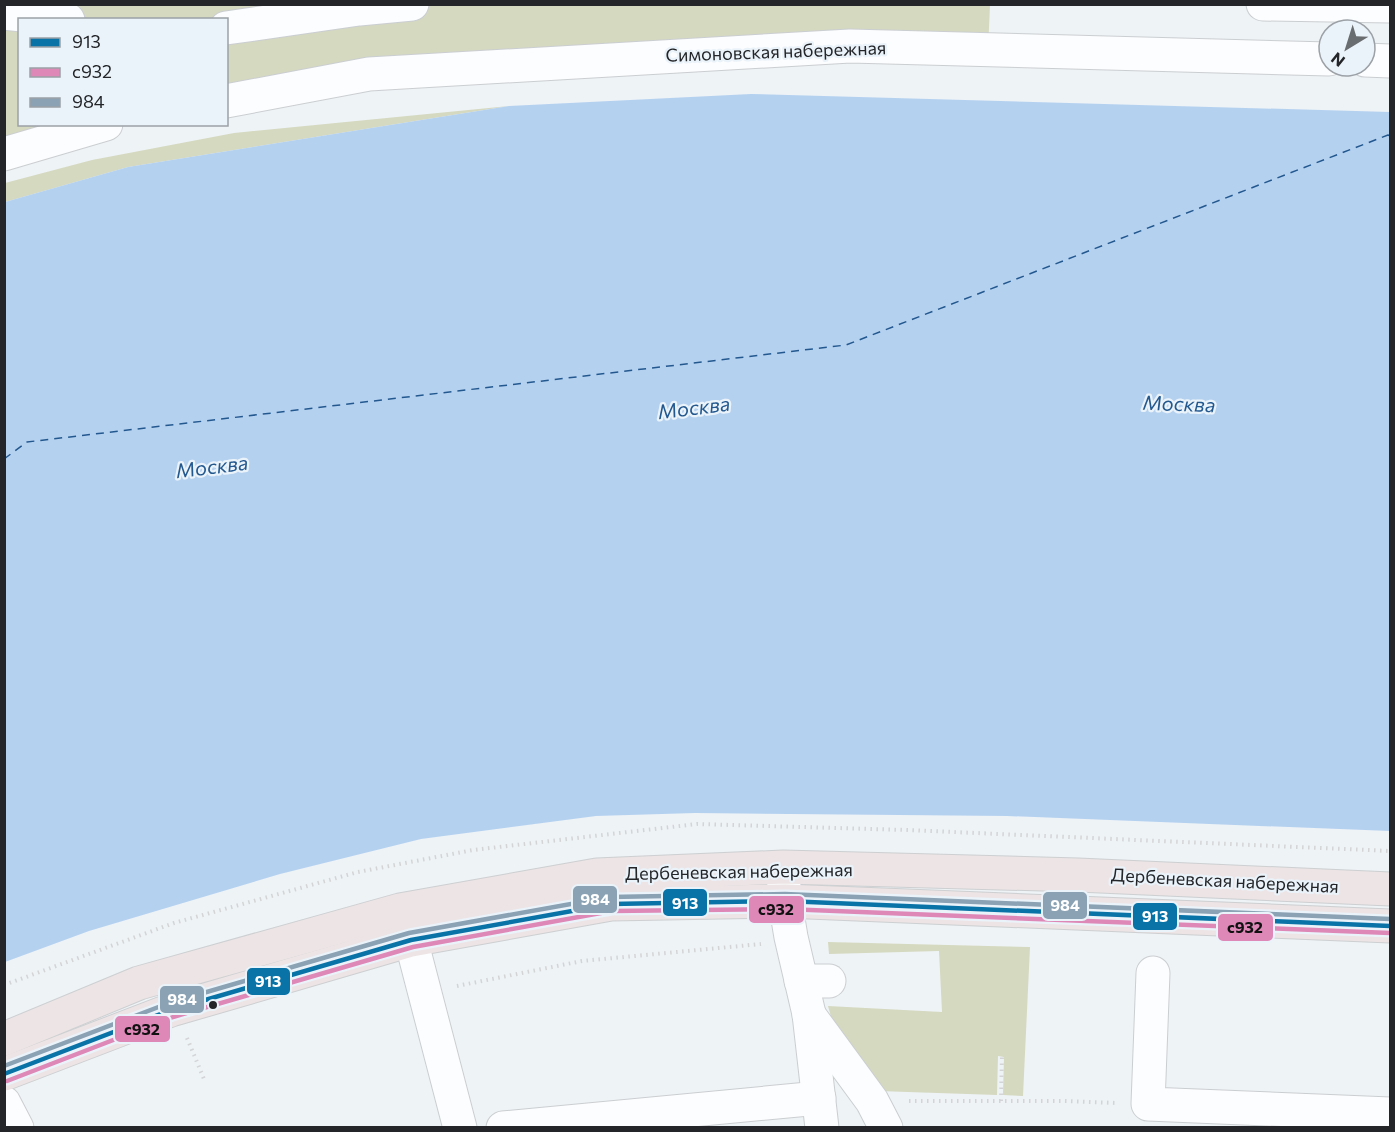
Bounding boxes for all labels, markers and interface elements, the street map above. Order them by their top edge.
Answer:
legend [18,18,228,126]
north arrow [1317,18,1377,78]
text: 913 [72,30,101,52]
street label: Симоновская набережная [665,36,887,66]
text: N [1327,49,1348,71]
text: с932 [72,60,112,82]
text: 984 [72,90,105,112]
water label: Москва [1142,390,1216,416]
water label: Москва [656,391,731,423]
water label: Москва [174,450,249,482]
street label: Дербеневская набережная [625,858,853,884]
street label: Дербеневская набережная [1111,863,1339,897]
line badge: 984 [572,885,618,914]
line badge: 913 [662,888,708,917]
text: 984 [580,889,610,908]
line badge: 984 [1042,891,1088,920]
text: 913 [672,893,698,912]
line badge: с932 [748,895,805,924]
text: 984 [1050,895,1080,914]
text: с932 [758,899,794,918]
line badge: 913 [1132,902,1178,931]
text: 913 [1142,906,1168,925]
line badge: с932 [1217,913,1274,942]
text: с932 [1227,917,1263,936]
line badge: 913 [246,967,291,996]
text: 913 [255,971,281,990]
line badge: 984 [159,985,205,1014]
text: 984 [167,989,197,1008]
unlabelled marker [207,999,219,1011]
line badge: с932 [114,1015,171,1043]
text: с932 [124,1019,160,1038]

